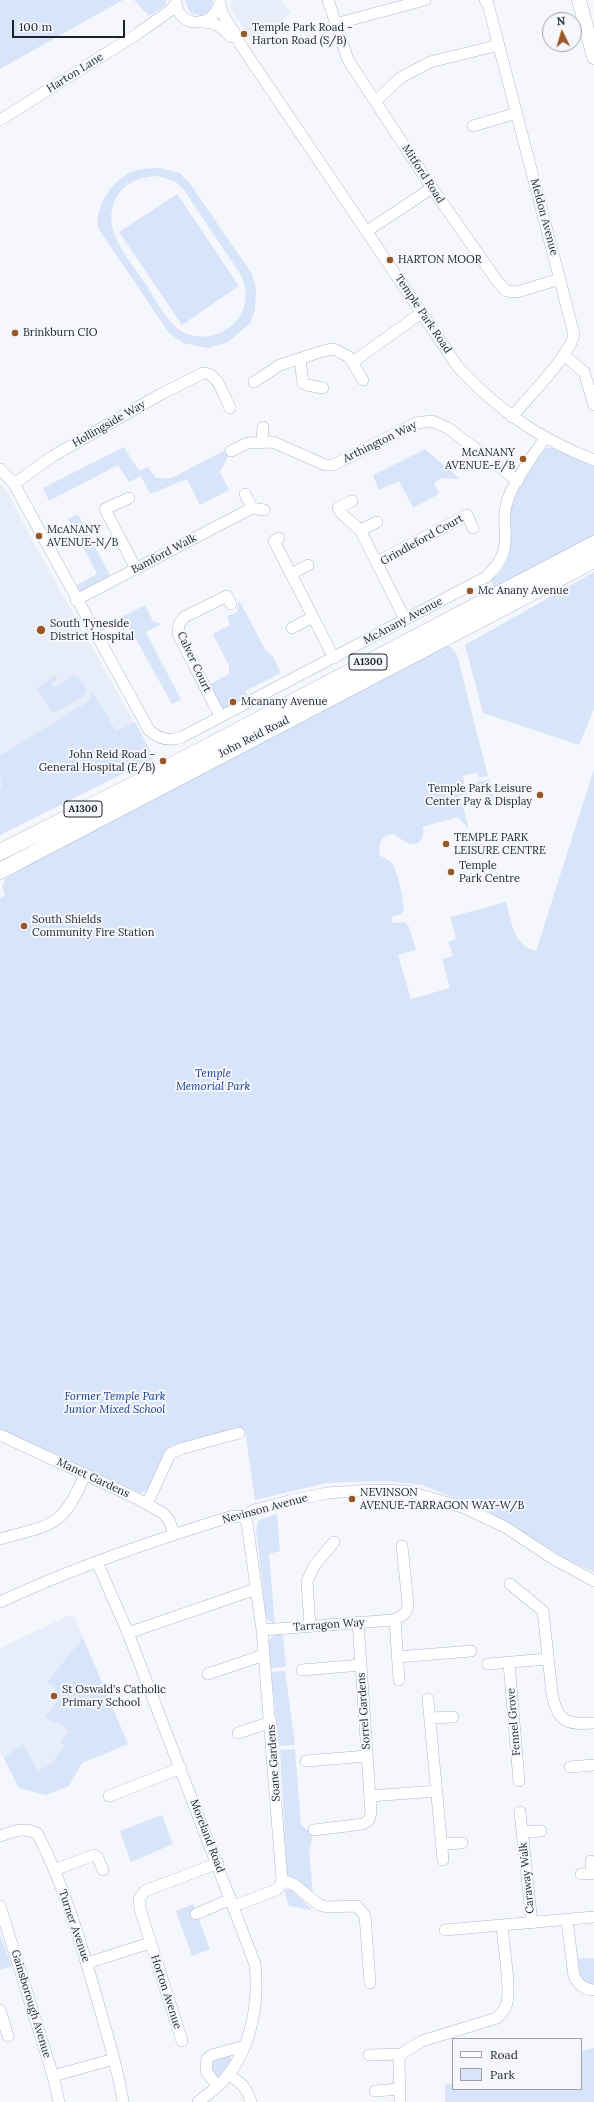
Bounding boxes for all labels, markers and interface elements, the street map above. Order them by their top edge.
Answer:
scale bar [14,12,127,38]
north arrow [542,12,582,52]
text: N [556,14,566,28]
text: 100 m [19,19,52,34]
place label: Temple Park Road - Harton Road (S/B) [252,21,352,47]
marker: Temple Park Road - Harton Road (S/B) [239,29,249,39]
street label: Harton Lane [44,50,106,96]
street label: Mitford Road [399,142,447,206]
street label: Meldon Avenue [527,177,561,257]
place label: HARTON MOOR [398,253,482,267]
marker: HARTON MOOR [385,255,395,265]
street label: Temple Park Road [392,272,454,356]
place label: Brinkburn CIO [23,326,98,340]
marker: Brinkburn CIO [10,328,20,338]
street label: Hollingside Way [70,398,148,450]
street label: Arthington Way [341,418,419,466]
place label: McANANY AVENUE-E/B [445,446,515,472]
marker: McANANY AVENUE-E/B [518,454,528,464]
street label: Grindleford Court [378,512,466,568]
place label: McANANY AVENUE-N/B [47,523,118,549]
marker: McANANY AVENUE-N/B [34,531,44,541]
street label: Bamford Walk [129,531,199,577]
place label: Mc Anany Avenue [478,584,569,598]
marker: Mc Anany Avenue [465,586,475,596]
street label: McAnany Avenue [361,595,445,647]
place label: South Tyneside District Hospital [50,617,134,643]
marker: South Tyneside District Hospital [35,624,47,636]
street label: Calver Court [174,630,214,694]
road number: A1300 [349,654,387,670]
place label: Mcanany Avenue [241,695,328,709]
marker: Mcanany Avenue [228,697,238,707]
street label: John Reid Road [216,714,292,760]
place label: John Reid Road - General Hospital (E/B) [39,748,155,774]
marker: John Reid Road - General Hospital (E/B) [158,756,168,766]
place label: Temple Park Leisure Center Pay & Display [425,782,532,808]
marker: Temple Park Leisure Center Pay & Display [535,790,545,800]
road number: A1300 [64,801,102,817]
place label: TEMPLE PARK LEISURE CENTRE [454,831,546,857]
marker: TEMPLE PARK LEISURE CENTRE [441,839,451,849]
place label: Temple Park Centre [459,859,520,885]
marker: Temple Park Centre [446,867,456,877]
place label: South Shields Community Fire Station [32,913,154,939]
marker: South Shields Community Fire Station [19,921,29,931]
park label: Temple Memorial Park [176,1067,250,1093]
park label: Former Temple Park Junior Mixed School [64,1390,166,1416]
street label: Manet Gardens [55,1455,131,1501]
place label: NEVINSON AVENUE-TARRAGON WAY-W/B [360,1486,524,1512]
street label: Nevinson Avenue [221,1491,309,1527]
marker: NEVINSON AVENUE-TARRAGON WAY-W/B [347,1494,357,1504]
street label: Tarragon Way [293,1616,365,1634]
street label: Sorrel Gardens [355,1672,373,1750]
place label: St Oswald's Catholic Primary School [62,1683,166,1709]
street label: Fennel Grove [504,1688,524,1756]
marker: St Oswald's Catholic Primary School [49,1691,59,1701]
street label: Soane Gardens [265,1724,283,1802]
street label: Moreland Road [187,1797,227,1875]
street label: Caraway Walk [517,1842,537,1914]
street label: Turner Avenue [55,1888,93,1964]
street label: Gainsborough Avenue [8,1948,54,2060]
street label: Horton Avenue [148,1953,184,2031]
legend [452,2038,582,2090]
text: Road [490,2047,518,2062]
text: Park [490,2067,515,2082]

